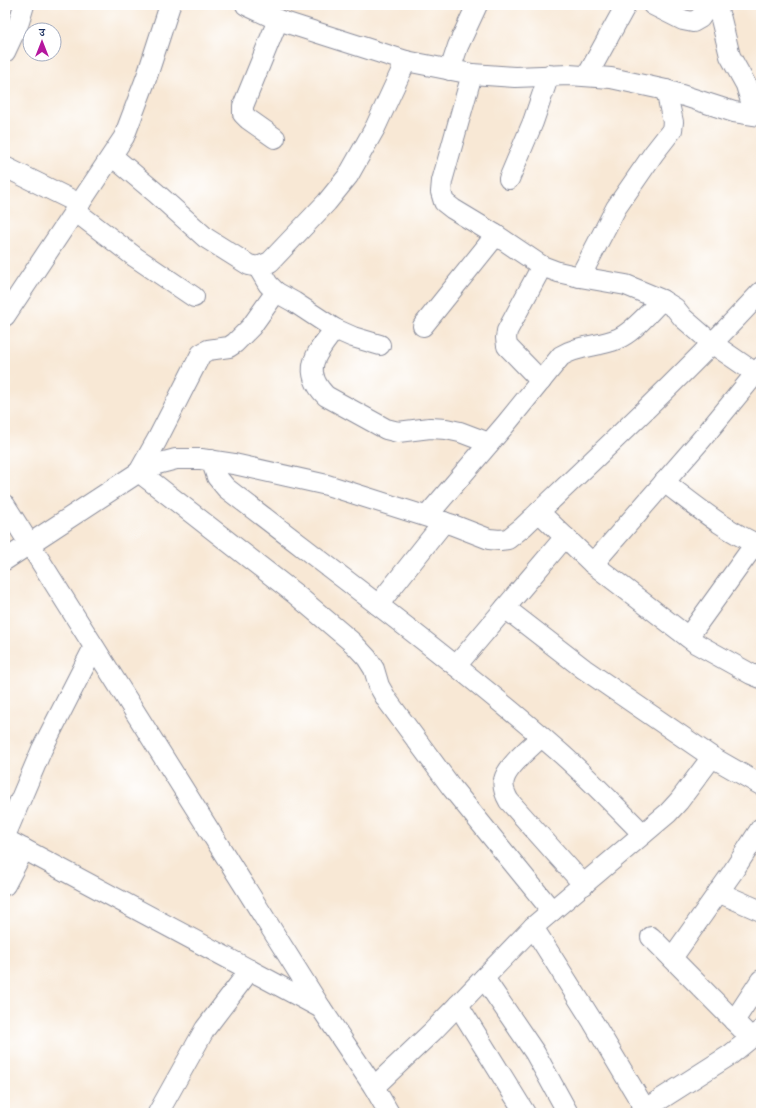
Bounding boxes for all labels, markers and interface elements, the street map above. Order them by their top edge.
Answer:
north arrow [22,22,62,62]
text: उ [38,26,46,39]

